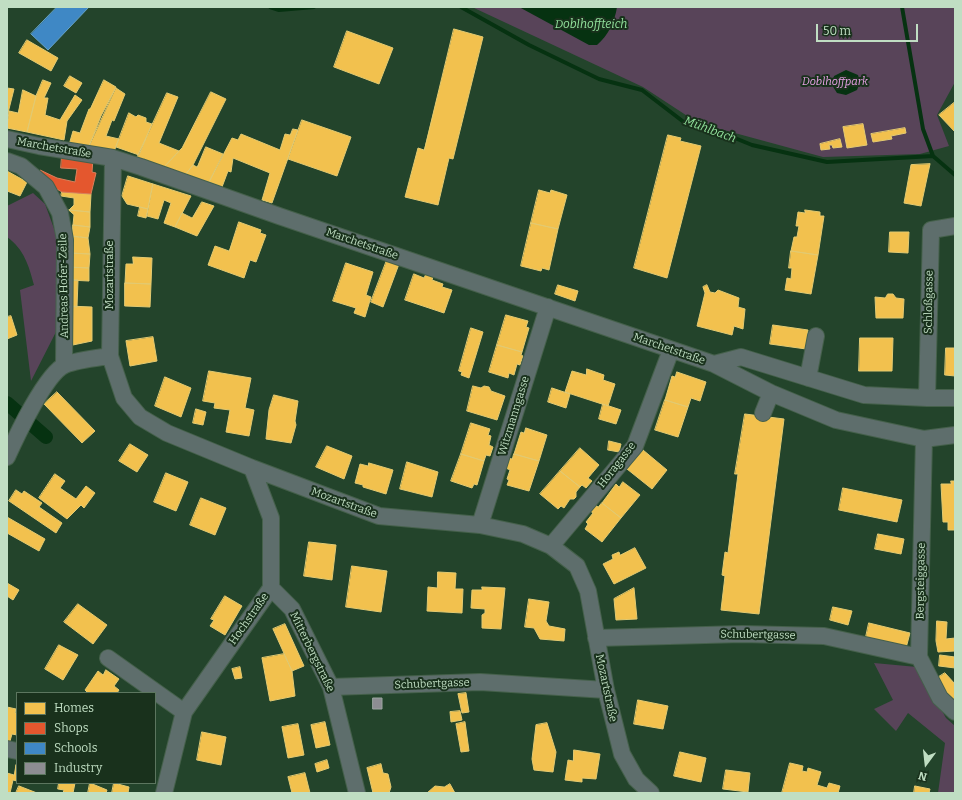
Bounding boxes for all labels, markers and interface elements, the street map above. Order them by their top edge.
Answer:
scale bar [818,16,920,42]
water label: Doblhoffteich [555,18,627,32]
text: 50 m [823,24,851,38]
park label: Doblhoffpark [802,75,868,89]
water label: Mühlbach [682,114,738,146]
street label: Marchetstraße [16,135,92,161]
street label: Marchetstraße [324,226,400,262]
street label: Andreas Hofer-Zeile [56,233,72,339]
street label: Mozartstraße [103,241,117,309]
street label: Schloßgasse [922,270,936,334]
street label: Marchetstraße [631,331,707,367]
street label: Witzmanngasse [496,375,532,457]
street label: Horagasse [595,440,639,490]
street label: Mozartstraße [309,485,379,521]
street label: Bergsteiggasse [914,542,928,620]
street label: Hochstraße [226,591,272,647]
street label: Mitterbergstraße [287,610,337,694]
street label: Schubertgasse [720,628,796,642]
street label: Mozartstraße [592,653,620,723]
street label: Schubertgasse [394,676,470,692]
legend [16,692,156,784]
text: Homes [54,701,94,715]
text: Shops [54,721,88,735]
text: Schools [54,741,97,755]
north arrow [906,744,946,784]
text: Industry [54,761,102,775]
text: N [917,769,929,783]

